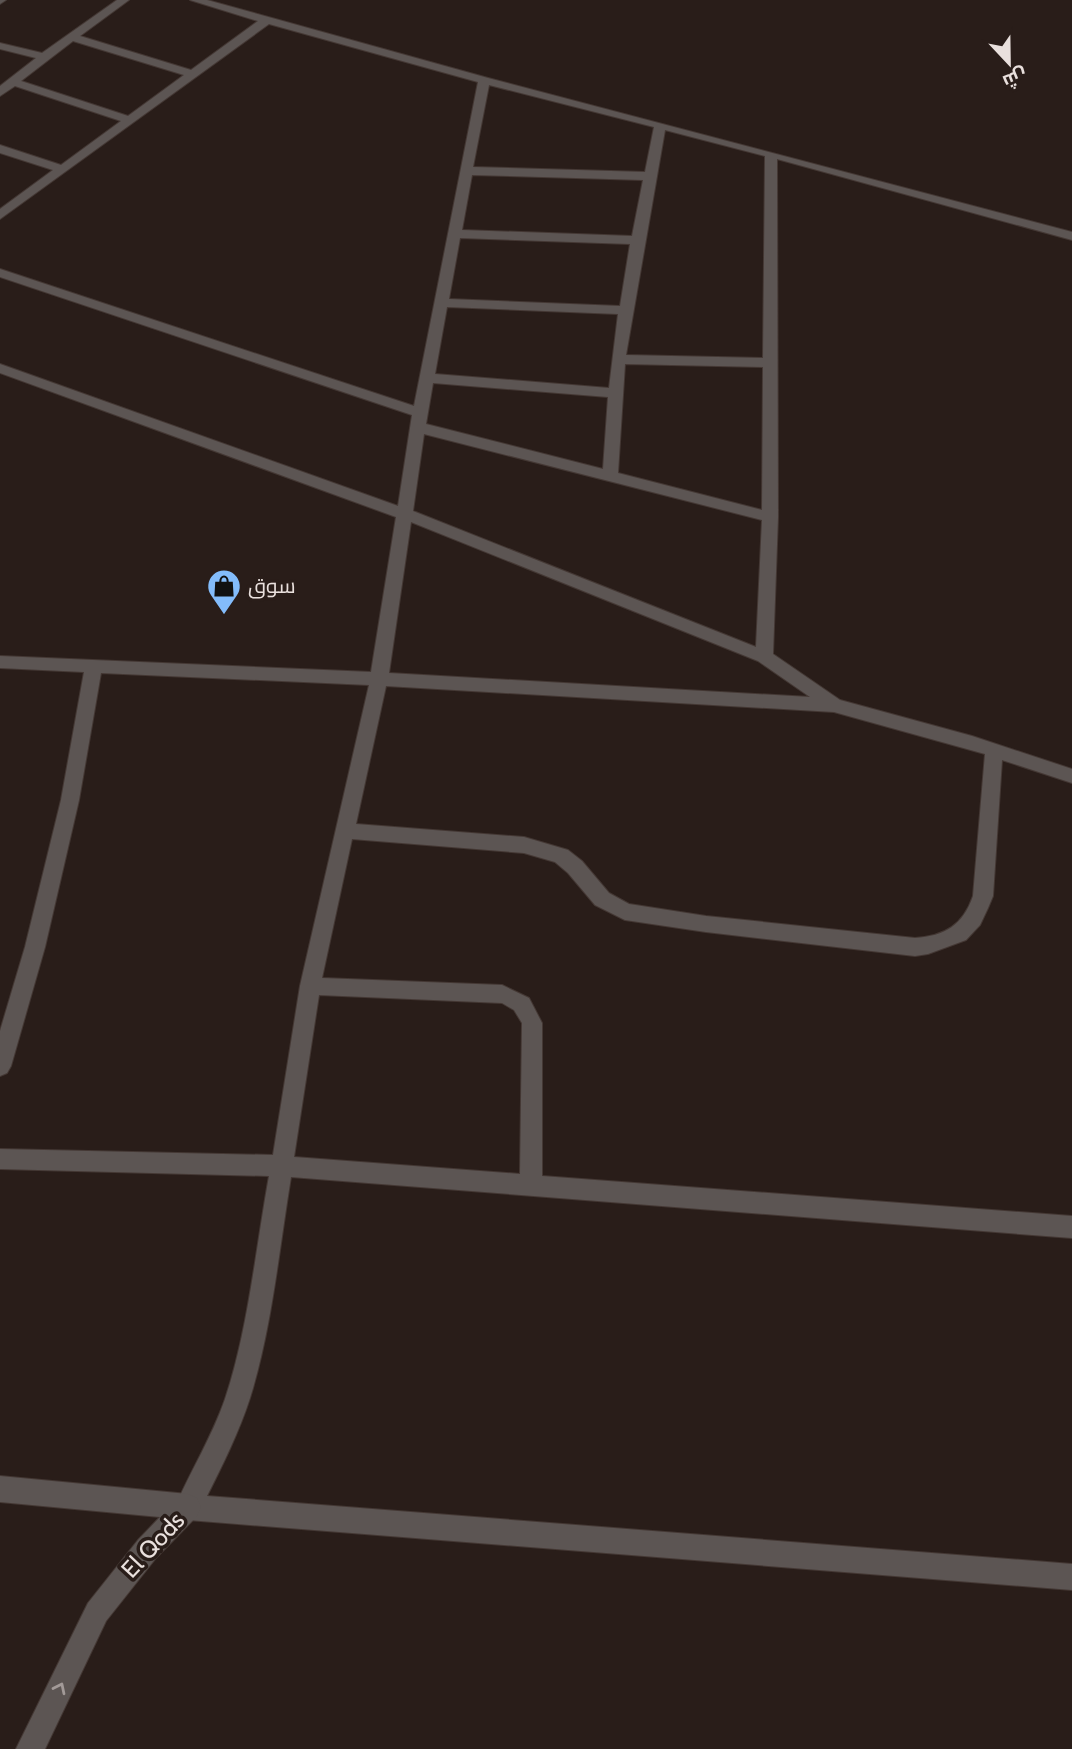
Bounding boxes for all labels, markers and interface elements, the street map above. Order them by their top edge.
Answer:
north arrow [974,28,1044,98]
text: ش [1000,63,1031,94]
shop icon: سوق [205,567,243,616]
place label: سوق [248,573,296,599]
street label: El Qods [115,1506,190,1583]
one-way arrow [51,1683,65,1695]

